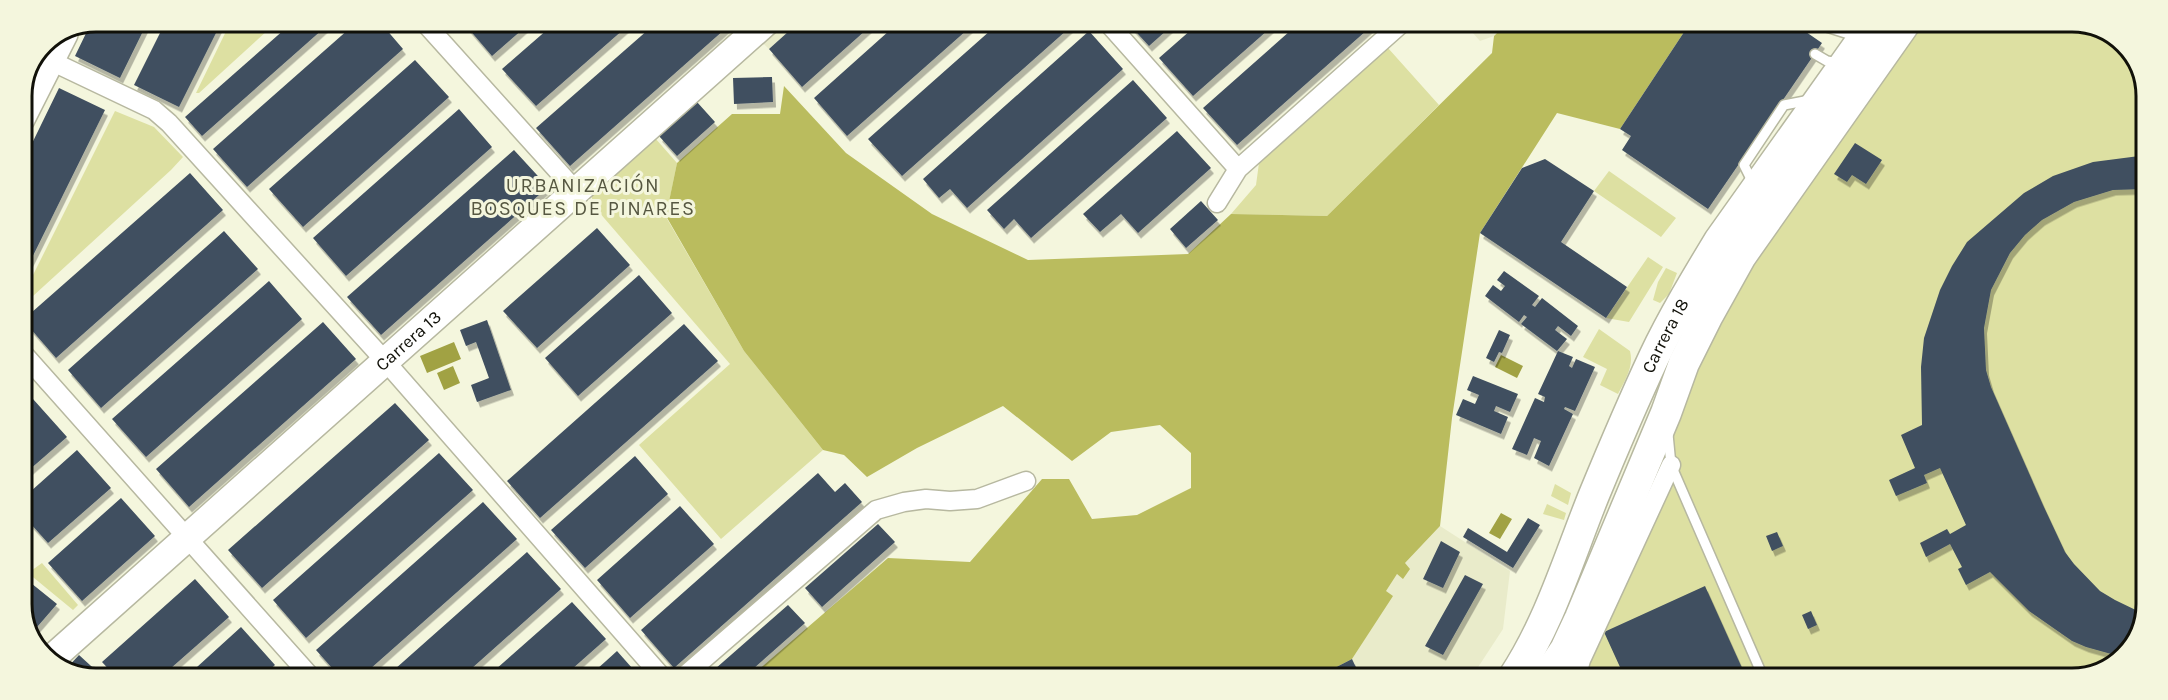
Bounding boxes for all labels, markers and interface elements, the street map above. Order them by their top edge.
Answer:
district label: URBANIZACIÓN BOSQUES DE PINARES [470,173,696,220]
street label: Carrera 18 [1637,295,1694,377]
street label: Carrera 13 [371,306,446,376]

